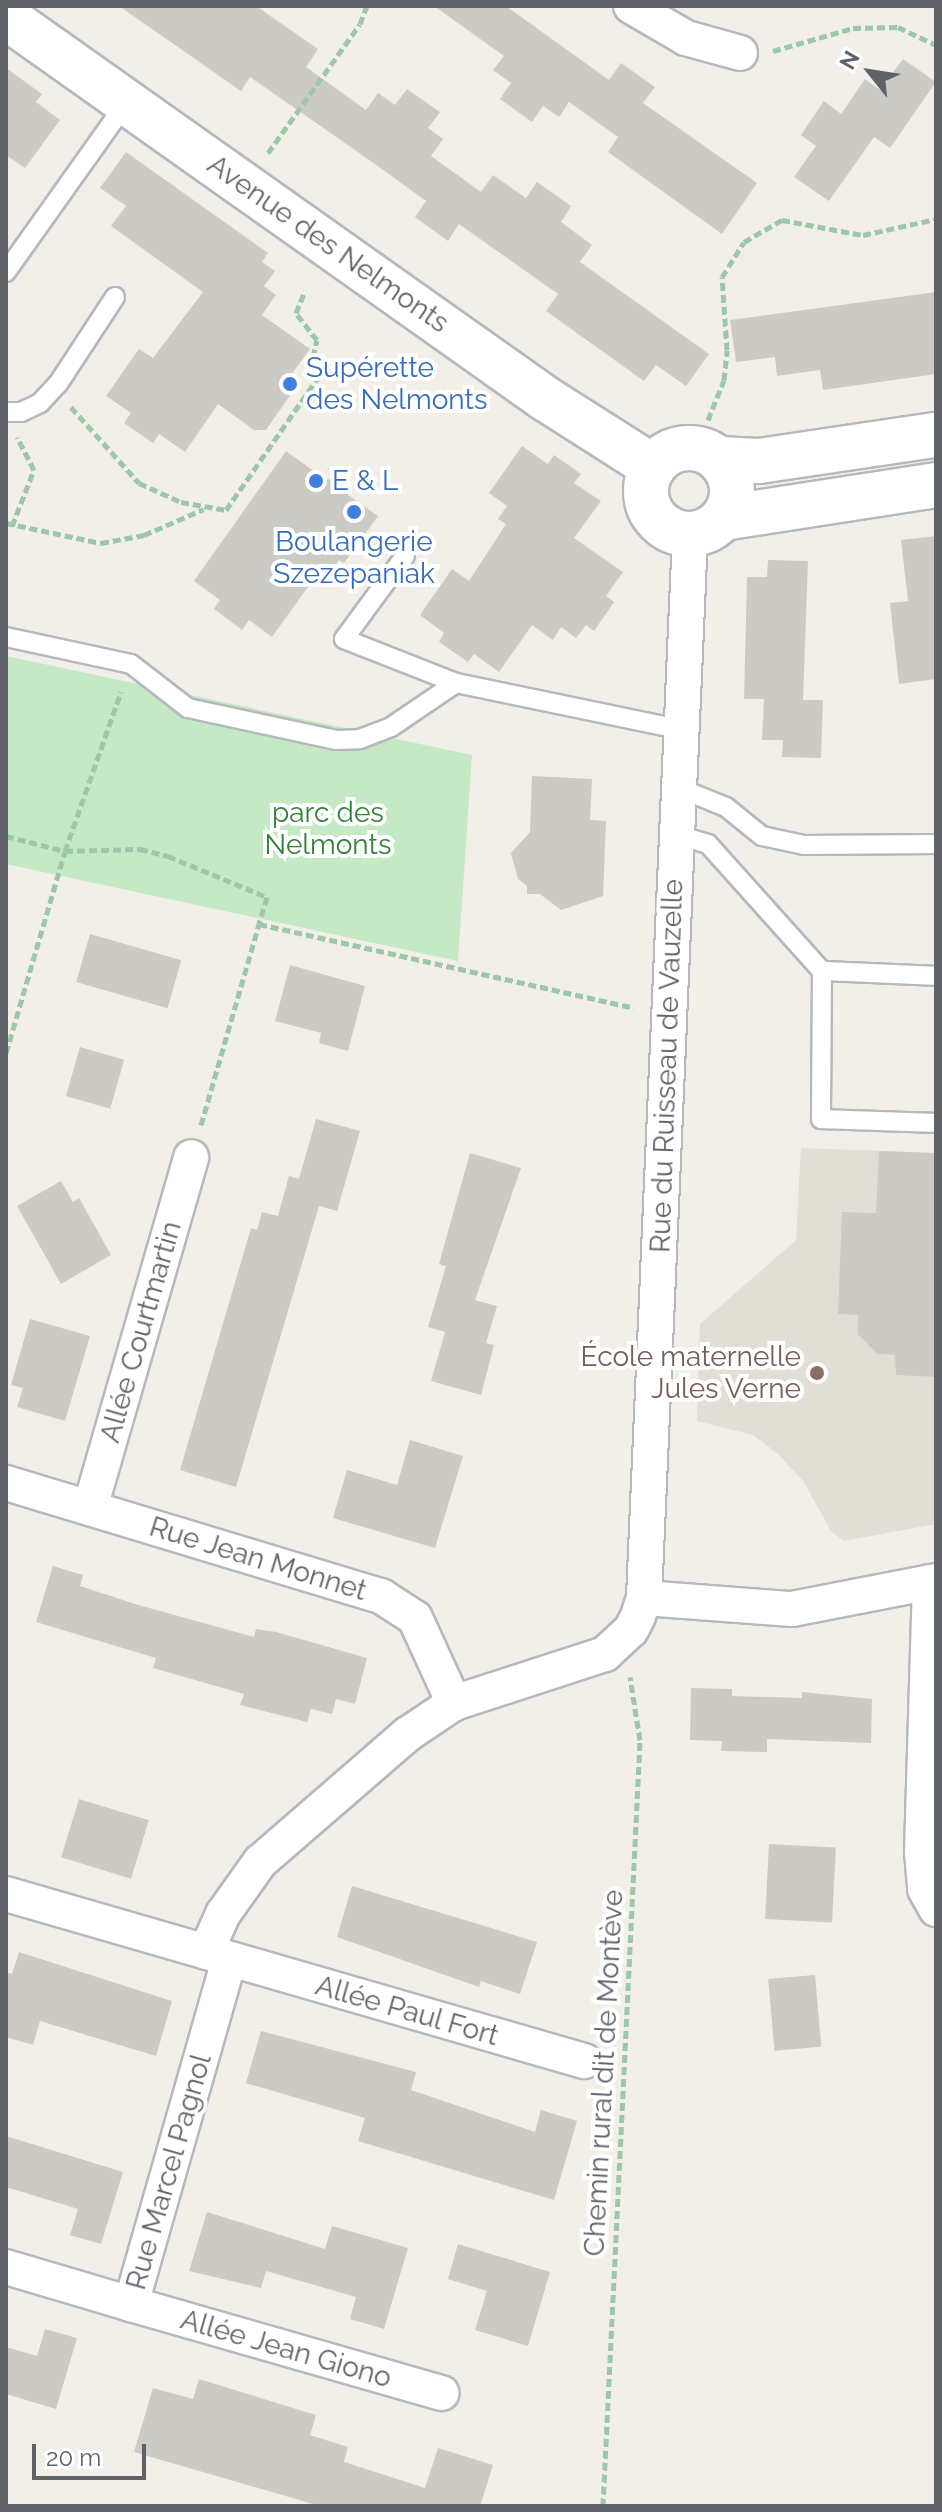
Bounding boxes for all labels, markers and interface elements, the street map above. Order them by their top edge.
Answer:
north arrow [830,32,910,112]
text: N [834,46,865,74]
street label: Avenue des Nelmonts [201,148,455,340]
place label: Supérette des Nelmonts [306,351,487,417]
marker: Supérette des Nelmonts [281,375,299,393]
place label: E & L [332,464,398,498]
marker: E & L [307,472,325,490]
marker: Boulangerie Szezepaniak [345,503,363,521]
place label: Boulangerie Szezepaniak [273,525,435,591]
park label: parc des Nelmonts [265,796,391,862]
street label: Rue du Ruisseau de Vauzelle [644,878,690,1254]
street label: Allée Courtmartin [93,1218,189,1446]
place label: École maternelle Jules Verne [581,1340,801,1406]
marker: École maternelle Jules Verne [808,1364,826,1382]
street label: Rue Jean Monnet [145,1510,371,1608]
street label: Chemin rural dit de Montève [578,1889,630,2257]
street label: Allée Paul Fort [311,1969,503,2053]
street label: Rue Marcel Pagnol [119,2050,219,2294]
street label: Allée Jean Giono [176,2303,396,2395]
scale bar [36,2428,150,2478]
text: 20 m [46,2443,101,2472]

